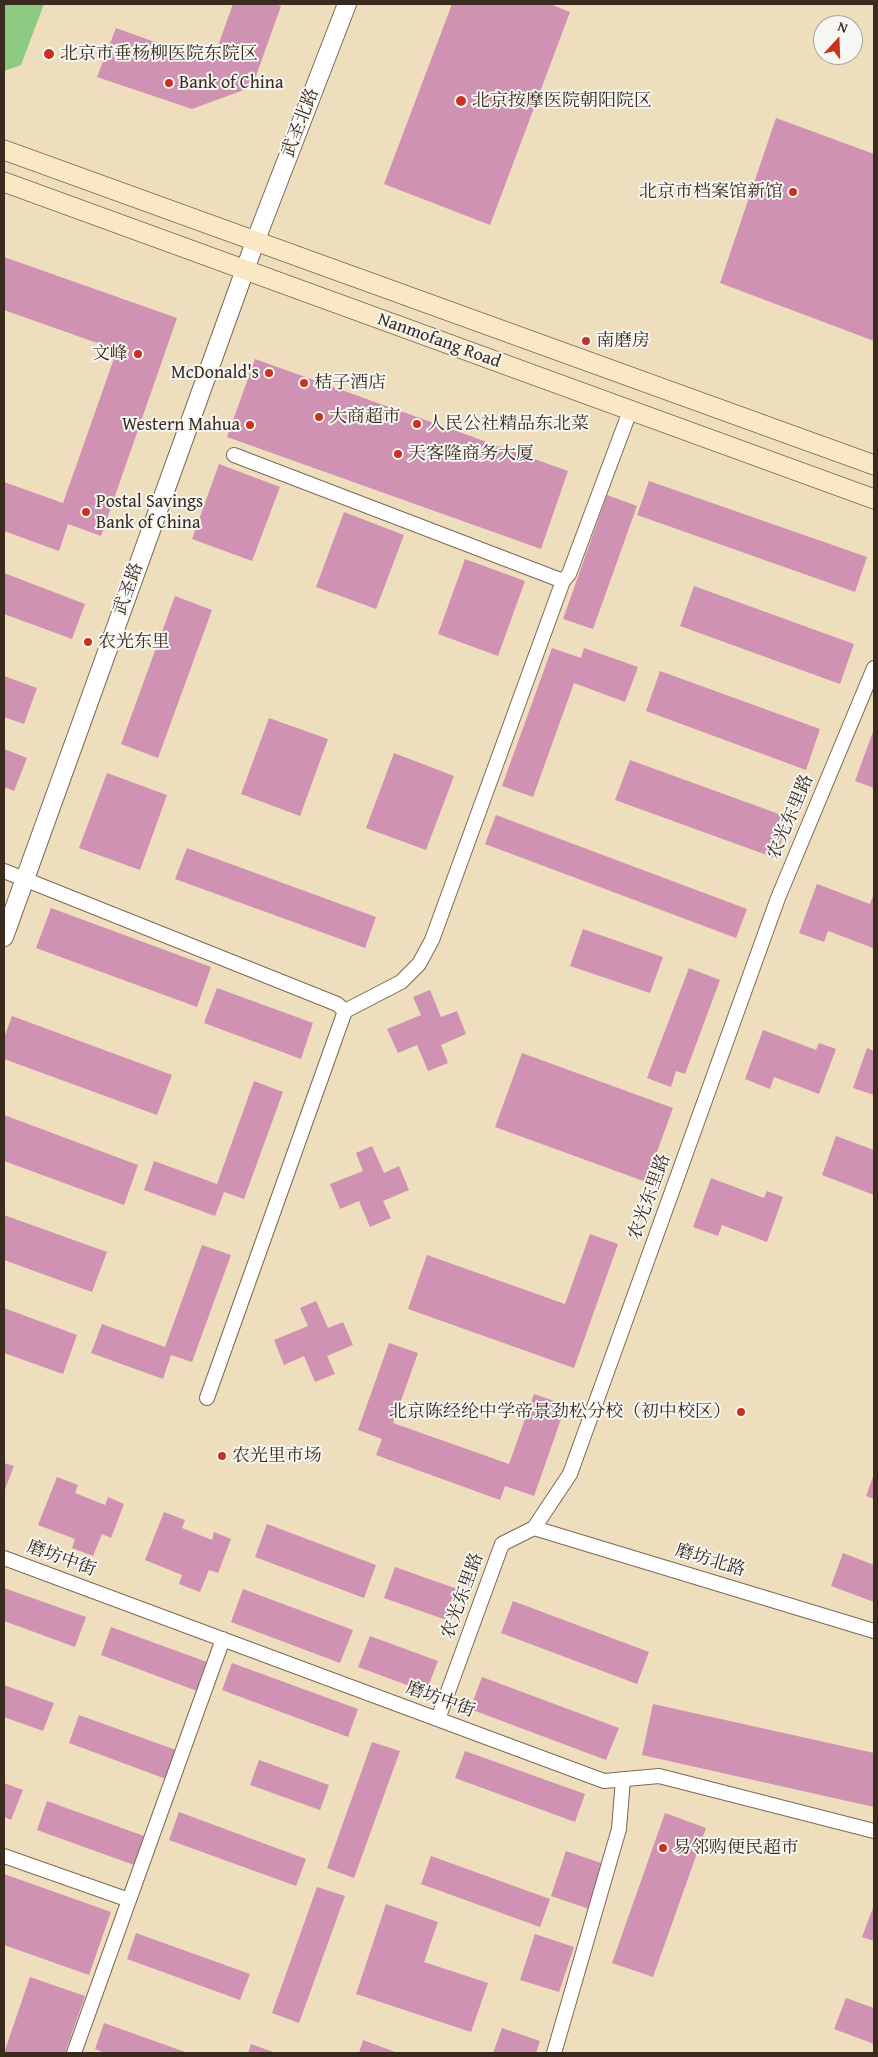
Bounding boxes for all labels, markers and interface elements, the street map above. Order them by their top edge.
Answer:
north arrow [813,15,863,65]
text: N [835,16,851,38]
place label: 北京市垂杨柳医院东院区 [60,43,258,65]
marker: 北京市垂杨柳医院东院区 [42,47,56,61]
place label: Bank of China [179,72,283,94]
marker: Bank of China [163,77,175,89]
street label: 武圣北路 [278,86,324,160]
place label: 北京按摩医院朝阳院区 [472,90,652,112]
marker: 北京按摩医院朝阳院区 [454,94,468,108]
place label: 北京市档案馆新馆 [639,181,783,203]
marker: 北京市档案馆新馆 [787,186,799,198]
street label: Nanmofang Road [375,309,503,373]
place label: 南磨房 [596,330,650,352]
marker: 南磨房 [580,335,592,347]
place label: 文峰 [92,343,128,365]
marker: 文峰 [132,348,144,360]
place label: McDonald's [171,362,259,384]
marker: McDonald's [263,367,275,379]
place label: 桔子酒店 [314,372,386,394]
marker: 桔子酒店 [298,377,310,389]
place label: 大商超市 [329,406,401,428]
marker: 大商超市 [313,411,325,423]
place label: 人民公社精品东北菜 [427,413,589,435]
place label: Western Mahua [122,414,240,436]
marker: 人民公社精品东北菜 [411,418,423,430]
marker: Western Mahua [244,419,256,431]
place label: 天客隆商务大厦 [408,443,534,465]
marker: 天客隆商务大厦 [392,448,404,460]
place label: Postal Savings Bank of China [96,491,203,534]
marker: Postal Savings Bank of China [80,506,92,518]
street label: 武圣路 [110,560,148,618]
place label: 农光东里 [98,631,170,653]
marker: 农光东里 [82,636,94,648]
street label: 农光东里路 [763,771,819,863]
street label: 农光东里路 [624,1151,676,1243]
place label: 北京陈经纶中学帝景劲松分校（初中校区） [389,1401,731,1423]
marker: 北京陈经纶中学帝景劲松分校（初中校区） [735,1406,747,1418]
place label: 农光里市场 [232,1445,322,1467]
marker: 农光里市场 [216,1450,228,1462]
street label: 磨坊中街 [23,1537,99,1581]
street label: 磨坊北路 [672,1540,748,1582]
street label: 农光东里路 [437,1550,489,1642]
street label: 磨坊中街 [402,1678,478,1722]
place label: 易邻购便民超市 [673,1837,799,1859]
marker: 易邻购便民超市 [657,1842,669,1854]

